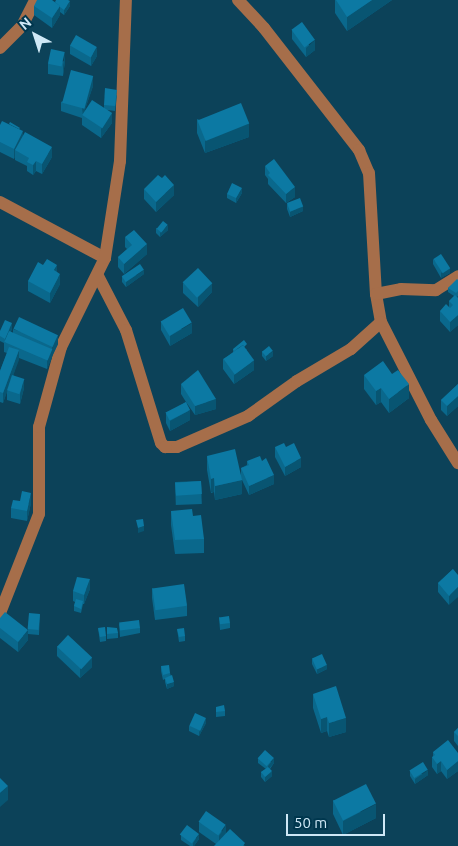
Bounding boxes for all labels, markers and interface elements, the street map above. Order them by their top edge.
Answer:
north arrow [10,10,60,60]
text: N [16,14,34,33]
scale bar [288,804,387,836]
text: 50 m [294,814,327,831]

